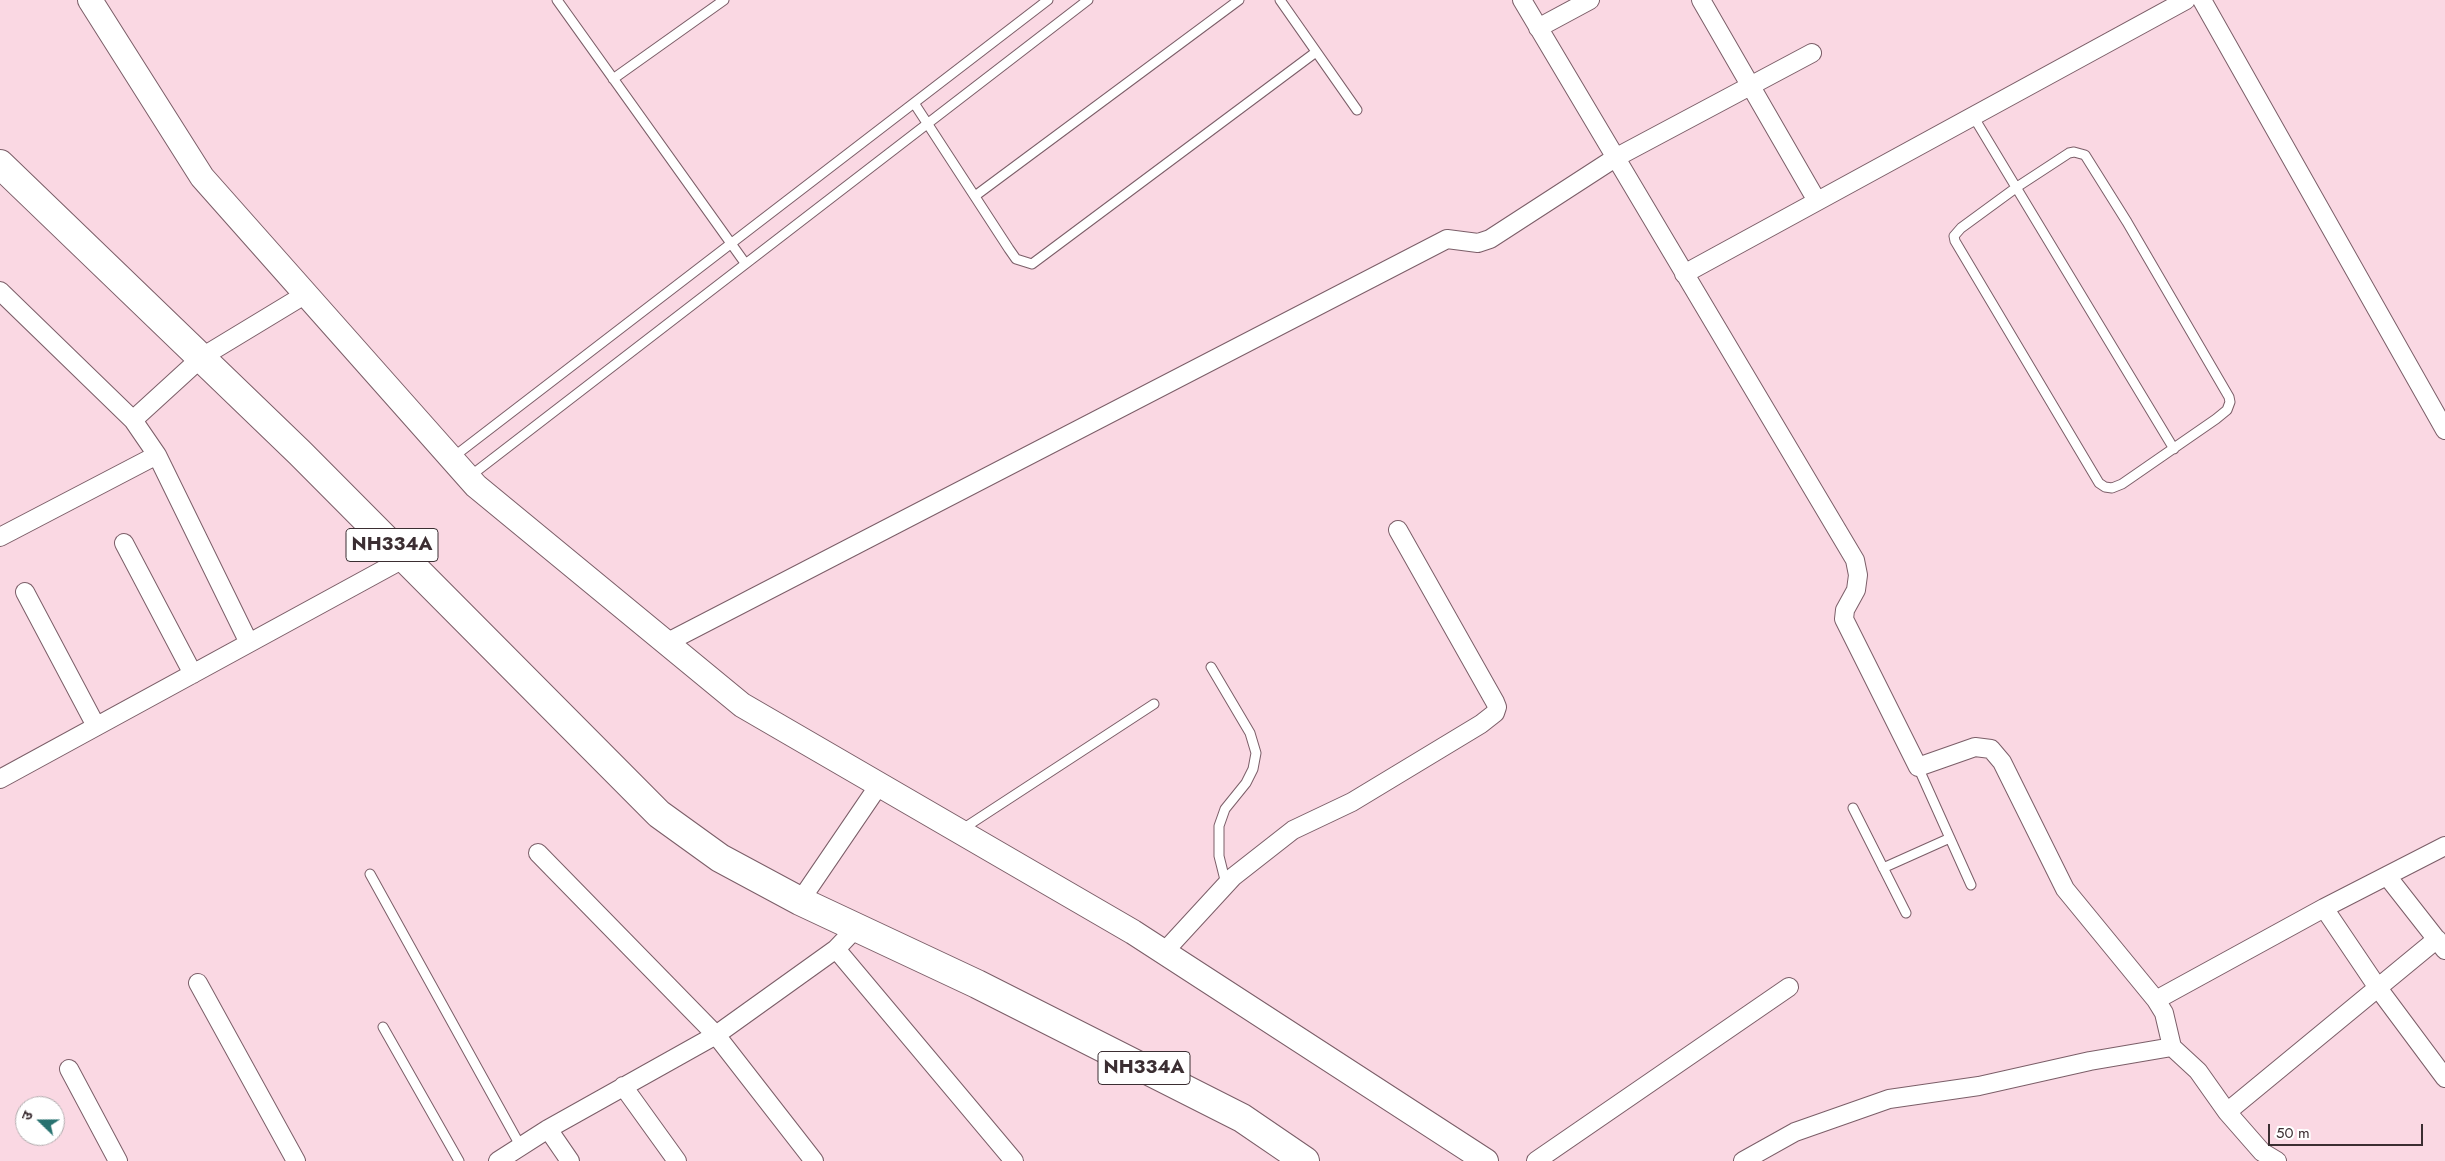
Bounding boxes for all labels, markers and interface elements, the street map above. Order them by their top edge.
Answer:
road number: NH334A [346,528,438,562]
road number: NH334A [1098,1052,1190,1084]
north arrow [15,1096,65,1146]
text: उ [16,1108,38,1123]
scale bar [2270,1114,2425,1146]
text: 50 m [2276,1122,2310,1144]

